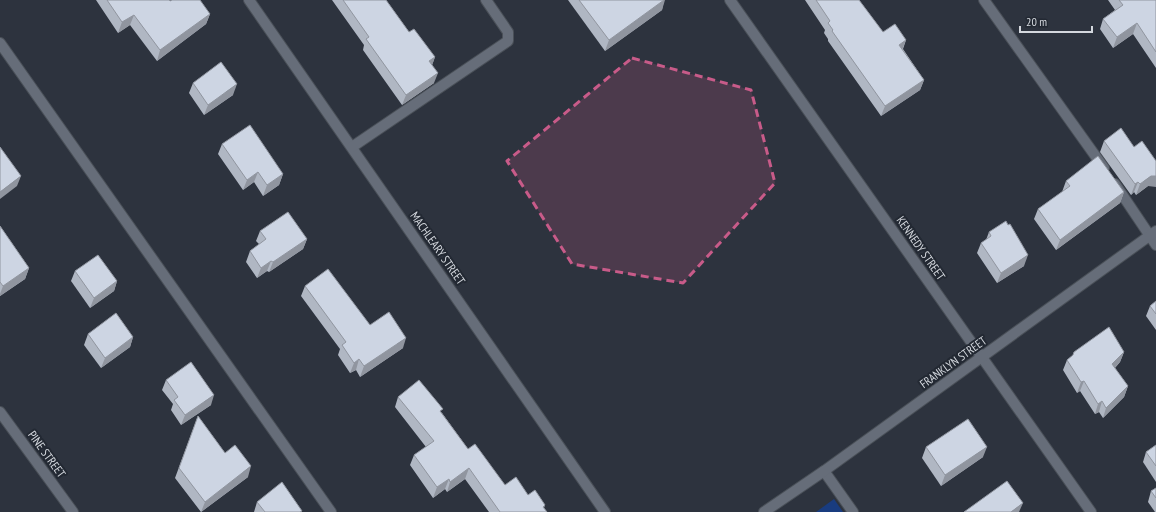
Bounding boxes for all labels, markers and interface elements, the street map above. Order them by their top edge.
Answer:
scale bar [1020,8,1092,34]
text: 20 m [1026,14,1047,29]
street label: MACHLEARY STREET [407,209,469,288]
street label: KENNEDY STREET [893,213,949,283]
street label: FRANKLYN STREET [917,332,990,391]
street label: PINE STREET [25,428,69,481]

